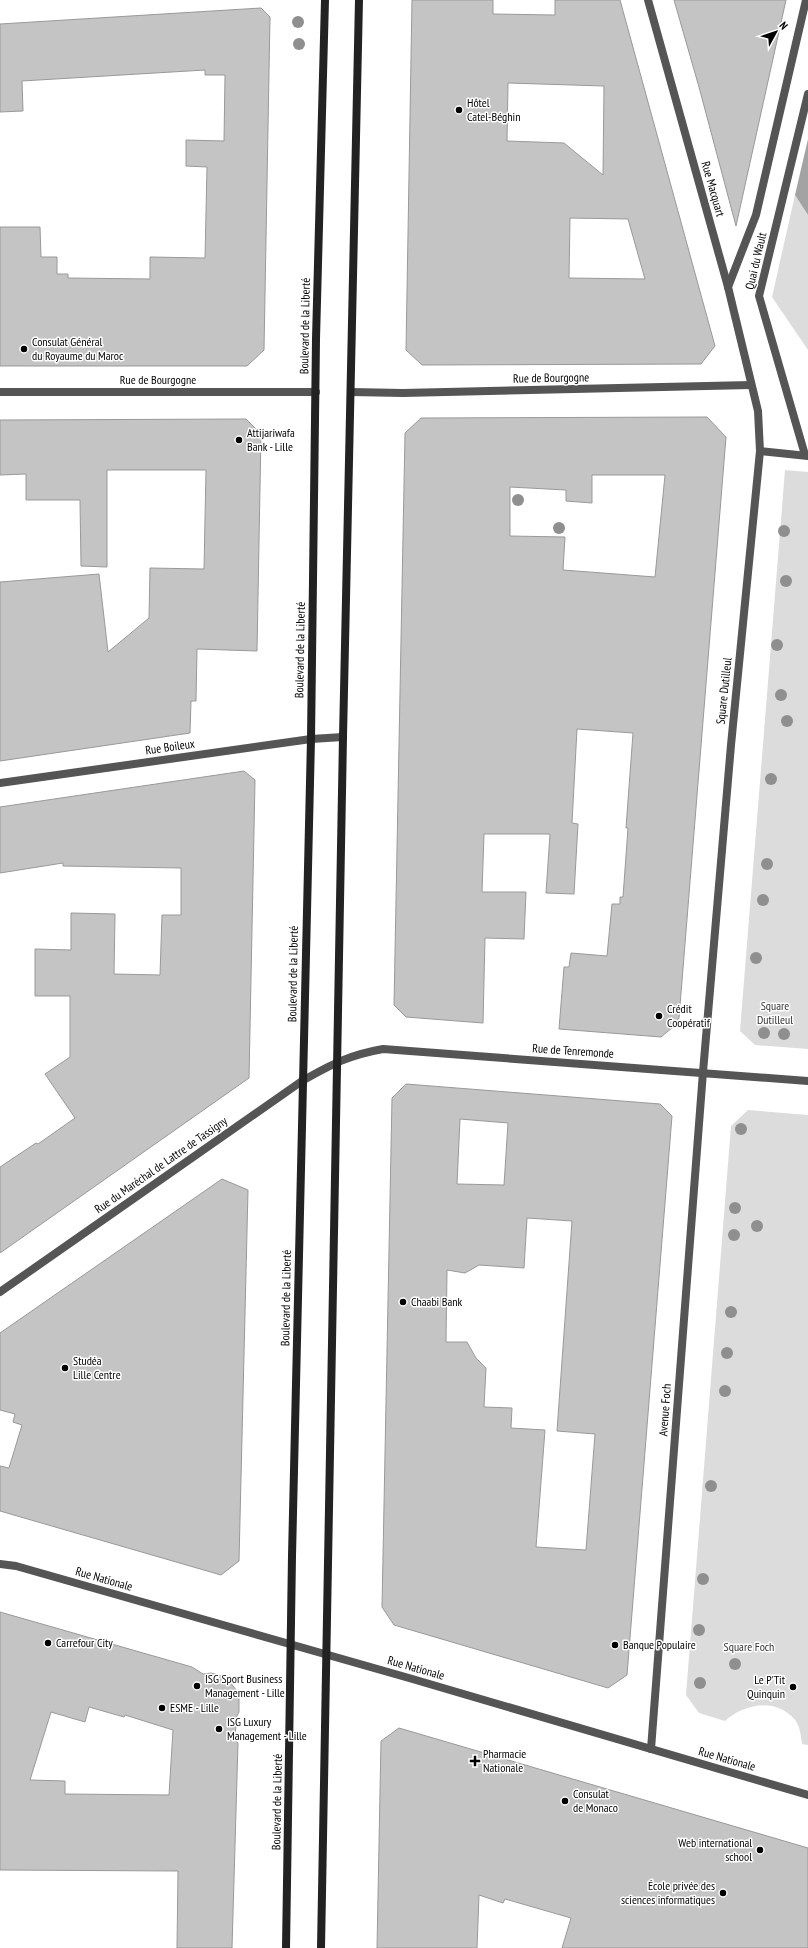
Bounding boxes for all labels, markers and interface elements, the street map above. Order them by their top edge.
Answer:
north arrow [756,12,796,52]
text: N [776,19,791,32]
place label: Hôtel Catel-Béghin [467,95,520,124]
marker: Hôtel Catel-Béghin [454,105,464,115]
street label: Rue Macquart [698,159,729,219]
street label: Quai du Wault [742,230,770,291]
street label: Boulevard de la Liberté [296,278,313,374]
place label: Consulat Général du Royaume du Maroc [32,334,124,363]
marker: Consulat Général du Royaume du Maroc [19,344,29,354]
street label: Rue de Bourgogne [513,369,589,386]
street label: Rue de Bourgogne [120,372,196,387]
place label: Attijariwafa Bank - Lille [247,425,295,454]
marker: Attijariwafa Bank - Lille [234,435,244,445]
street label: Boulevard de la Liberté [291,602,308,698]
street label: Square Dutilleul [713,657,734,725]
street label: Rue Boileux [144,736,196,757]
street label: Boulevard de la Liberté [284,926,301,1022]
park label: Square Dutilleul [757,998,793,1027]
place label: Crédit Coopératif [667,1001,711,1030]
marker: Crédit Coopératif [654,1011,664,1021]
street label: Rue de Tenremonde [532,1040,614,1061]
street label: Rue du Maréchal de Lattre de Tassigny [91,1113,230,1216]
street label: Boulevard de la Liberté [277,1250,294,1346]
place label: Chaabi Bank [411,1294,462,1309]
marker: Chaabi Bank [398,1297,408,1307]
place label: Studéa Lille Centre [73,1353,121,1382]
marker: Studéa Lille Centre [60,1363,70,1373]
street label: Avenue Foch [655,1383,674,1437]
street label: Rue Nationale [74,1563,134,1594]
place label: Carrefour City [56,1635,113,1650]
place label: Banque Populaire [623,1637,696,1652]
marker: Carrefour City [43,1638,53,1648]
park label: Square Foch [724,1639,774,1654]
marker: Banque Populaire [610,1640,620,1650]
street label: Rue Nationale [386,1652,446,1683]
place label: ISG Sport Business Management - Lille [205,1671,285,1700]
place label: Le P'Tit Quinquin [747,1672,786,1701]
marker: ISG Sport Business Management - Lille [192,1681,202,1691]
marker: Le P'Tit Quinquin [788,1682,798,1692]
place label: ESME - Lille [170,1700,219,1715]
marker: ESME - Lille [157,1703,167,1713]
place label: ISG Luxury Management - Lille [227,1714,307,1743]
marker: ISG Luxury Management - Lille [214,1724,224,1734]
street label: Rue Nationale [697,1743,757,1774]
place label: Pharmacie Nationale [483,1746,526,1775]
street label: Boulevard de la Liberté [268,1754,285,1850]
marker: Pharmacie Nationale [470,1756,480,1766]
place label: Consulat de Monaco [573,1786,618,1815]
marker: Consulat de Monaco [560,1796,570,1806]
place label: Web international school [678,1835,752,1864]
marker: Web international school [755,1845,765,1855]
place label: École privée des sciences informatiques [621,1878,715,1907]
marker: École privée des sciences informatiques [718,1888,728,1898]

